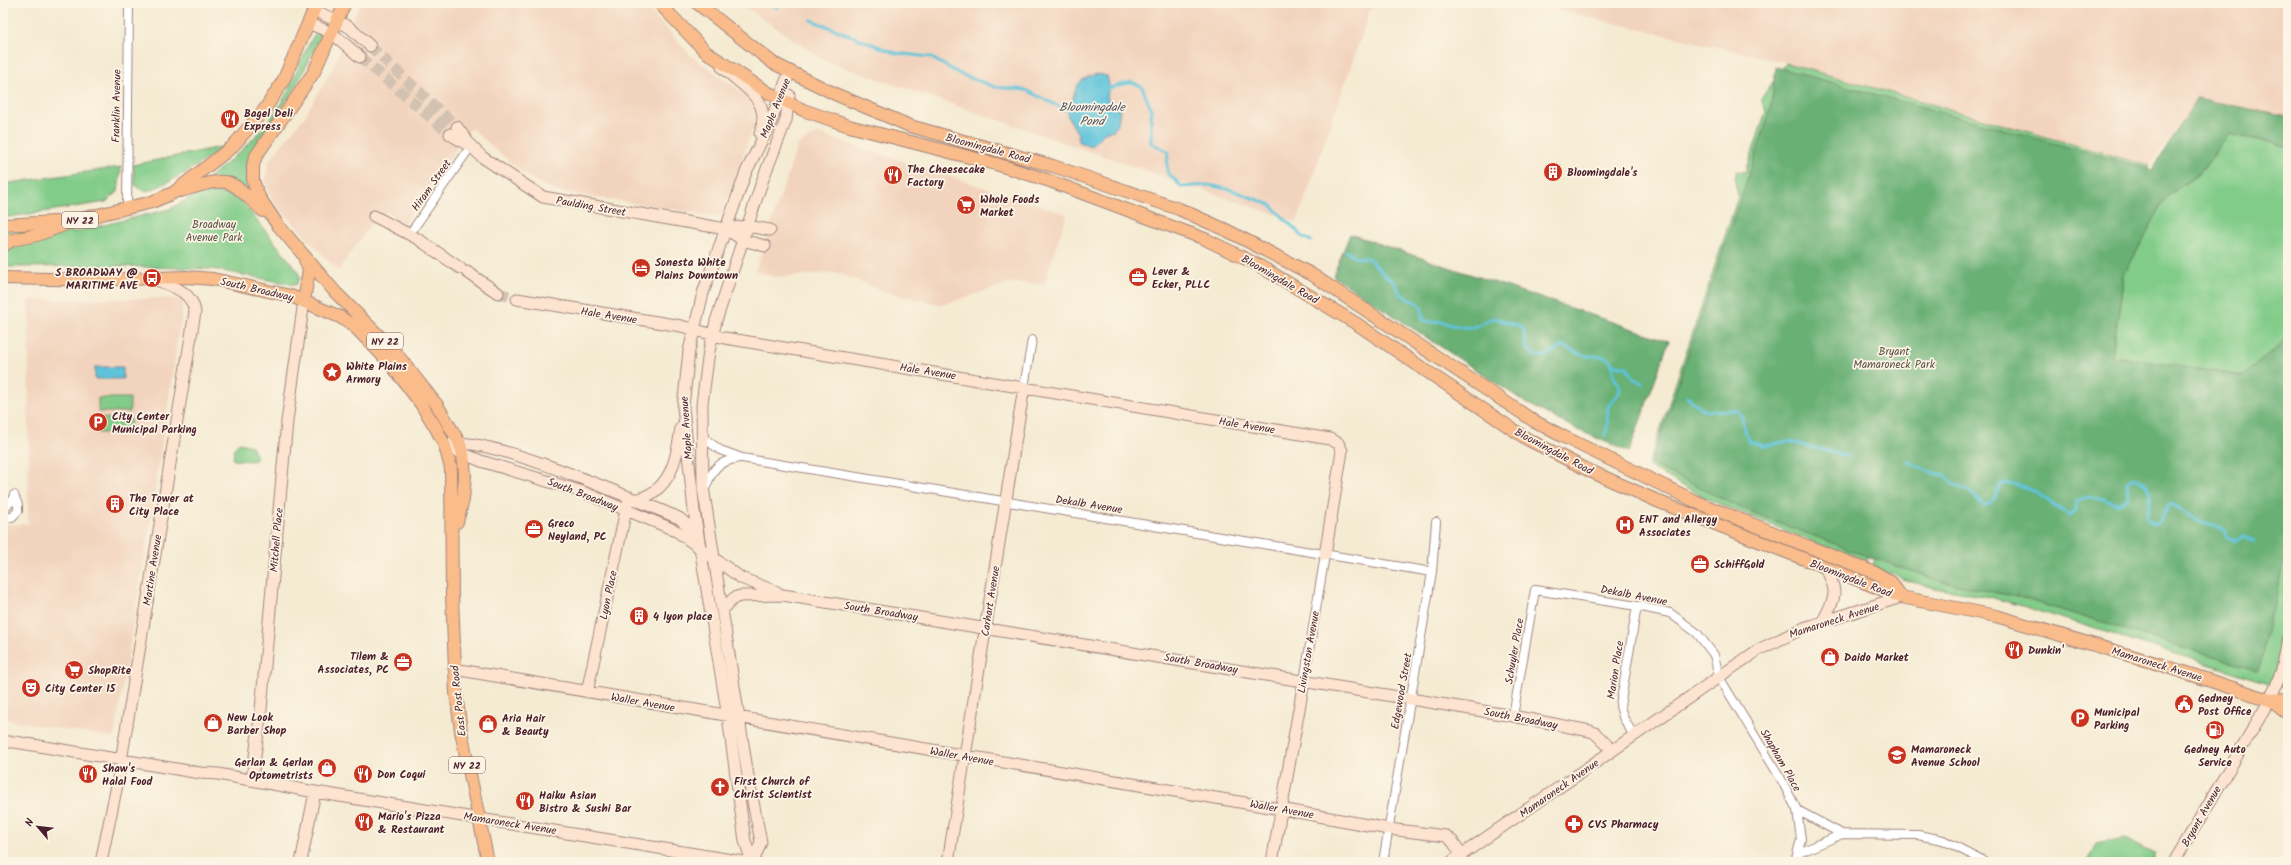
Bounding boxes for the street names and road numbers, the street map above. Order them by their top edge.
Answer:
street label: Franklin Avenue [107,69,127,143]
street label: Maple Avenue [756,76,796,141]
street label: Bloomingdale Road [943,129,1033,169]
street label: Hiram Street [407,155,457,215]
street label: Paulding Street [554,192,628,222]
road number: NY 22 [62,212,98,228]
street label: Bloomingdale Road [1237,250,1322,310]
street label: South Broadway [218,273,296,307]
street label: Hale Avenue [579,303,638,329]
road number: NY 22 [367,333,403,349]
street label: Hale Avenue [898,359,957,385]
street label: Maple Avenue [676,396,698,460]
street label: Hale Avenue [1217,413,1276,439]
street label: Bloomingdale Road [1511,424,1597,480]
street label: South Broadway [545,473,622,517]
street label: Dekalb Avenue [1054,491,1124,519]
street label: Mitchell Place [265,507,289,573]
street label: Martine Avenue [138,533,168,607]
street label: Bloomingdale Road [1807,555,1895,603]
street label: Carhart Avenue [977,565,1005,638]
street label: Lyon Place [595,569,623,622]
street label: Dekalb Avenue [1599,581,1669,611]
street label: South Broadway [843,597,920,627]
street label: Mamaroneck Avenue [1787,598,1882,644]
street label: Livingston Avenue [1293,609,1325,695]
street label: Schuyler Place [1500,617,1530,685]
street label: Marion Place [1602,640,1630,701]
street label: Mamaroneck Avenue [2109,643,2204,687]
street label: South Broadway [1162,649,1240,679]
street label: Edgewood Street [1386,651,1418,731]
street label: East Post Road [446,664,472,737]
street label: Waller Avenue [609,689,676,717]
street label: South Broadway [1482,703,1560,735]
street label: Shapham Place [1755,726,1805,795]
street label: Waller Avenue [928,743,995,771]
street label: Mamaroneck Avenue [1516,754,1603,823]
road number: NY 22 [449,757,485,773]
street label: Bryant Avenue [2177,783,2227,850]
street label: Waller Avenue [1248,796,1315,824]
street label: Mamaroneck Avenue [462,808,558,840]

